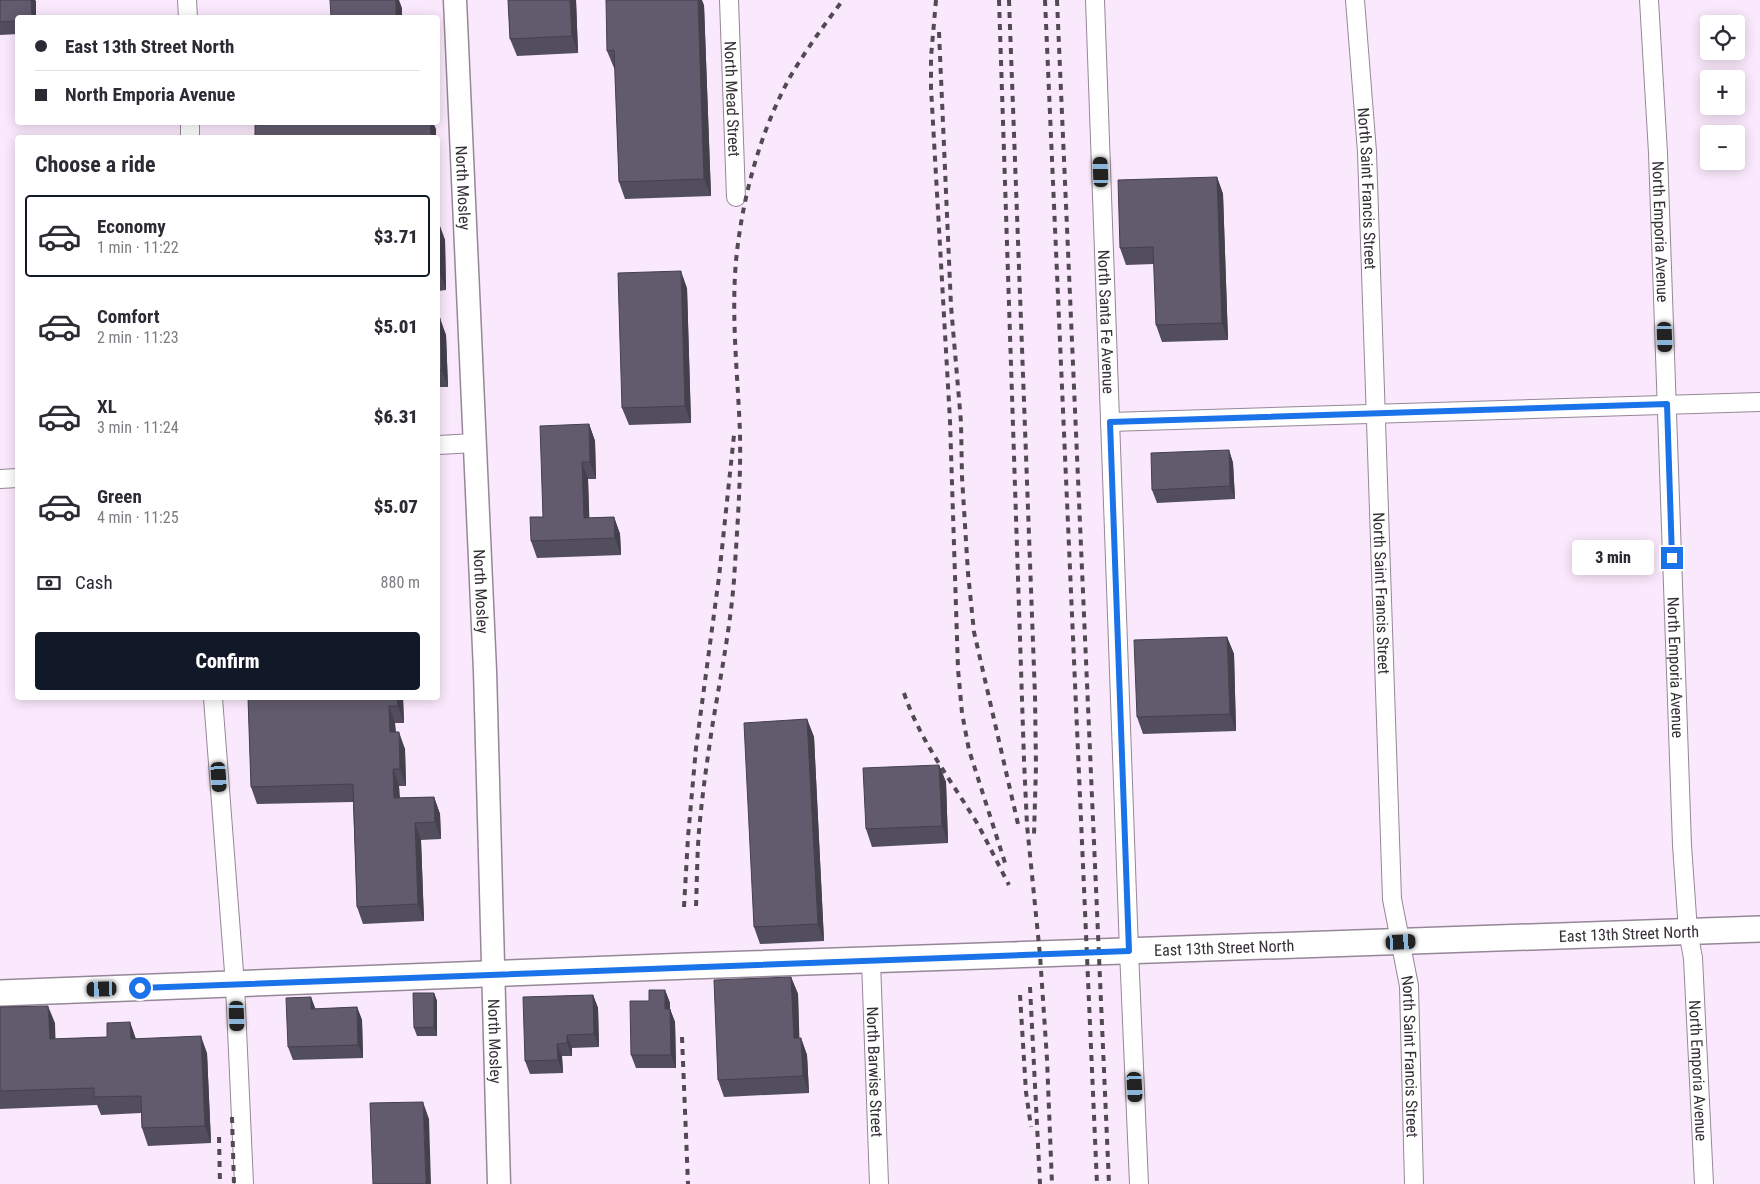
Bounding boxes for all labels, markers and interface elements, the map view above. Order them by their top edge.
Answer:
map controls [1700,15,1745,170]
button: locate [1700,15,1745,60]
text: East 13th Street North [65,35,234,58]
street label: North Mead Street [720,41,744,157]
button: + [1700,70,1745,115]
text: North Emporia Avenue [65,83,235,106]
street label: North Saint Francis Street [1354,107,1380,270]
button: − [1700,125,1745,170]
street label: North Mosley [452,145,474,231]
text: Choose a ride [35,152,156,177]
car [1092,157,1109,187]
street label: North Emporia Avenue [1648,161,1672,303]
icon: car [37,214,82,259]
text: Economy [97,215,166,238]
text: $3.71 [374,225,418,248]
text: 1 min · 11:22 [97,238,179,257]
street label: North Santa Fe Avenue [1094,250,1118,394]
icon: car [37,304,82,349]
text: Comfort [97,305,160,328]
text: $5.01 [374,315,418,338]
car [1656,322,1673,352]
text: 2 min · 11:23 [97,328,179,347]
icon: car [37,394,82,439]
text: XL [97,395,117,418]
text: $6.31 [374,405,418,428]
text: 3 min · 11:24 [97,418,179,437]
icon: car [37,484,82,529]
text: Green [97,485,142,508]
text: $5.07 [374,495,418,518]
text: 4 min · 11:25 [97,508,179,527]
street label: North Saint Francis Street [1369,512,1393,675]
callout: 3 min [1572,540,1654,576]
route end [1661,547,1683,569]
text: 3 min [1595,548,1631,567]
street label: North Mosley [470,549,492,634]
icon: cash [35,569,63,597]
text: Cash [75,571,113,594]
text: 880 m [381,573,420,592]
street label: North Emporia Avenue [1663,597,1687,738]
button: Confirm [35,632,420,690]
car [210,762,227,792]
street label: East 13th Street North [1559,922,1699,946]
car [1385,934,1416,950]
street label: East 13th Street North [1154,936,1295,960]
street label: North Saint Francis Street [1397,974,1422,1138]
route start [129,977,151,999]
car [86,981,117,997]
street label: North Mosley [484,999,505,1084]
street label: North Emporia Avenue [1685,1000,1711,1142]
car [228,1001,245,1031]
street label: North Barwise Street [863,1006,886,1138]
car [1126,1072,1143,1102]

